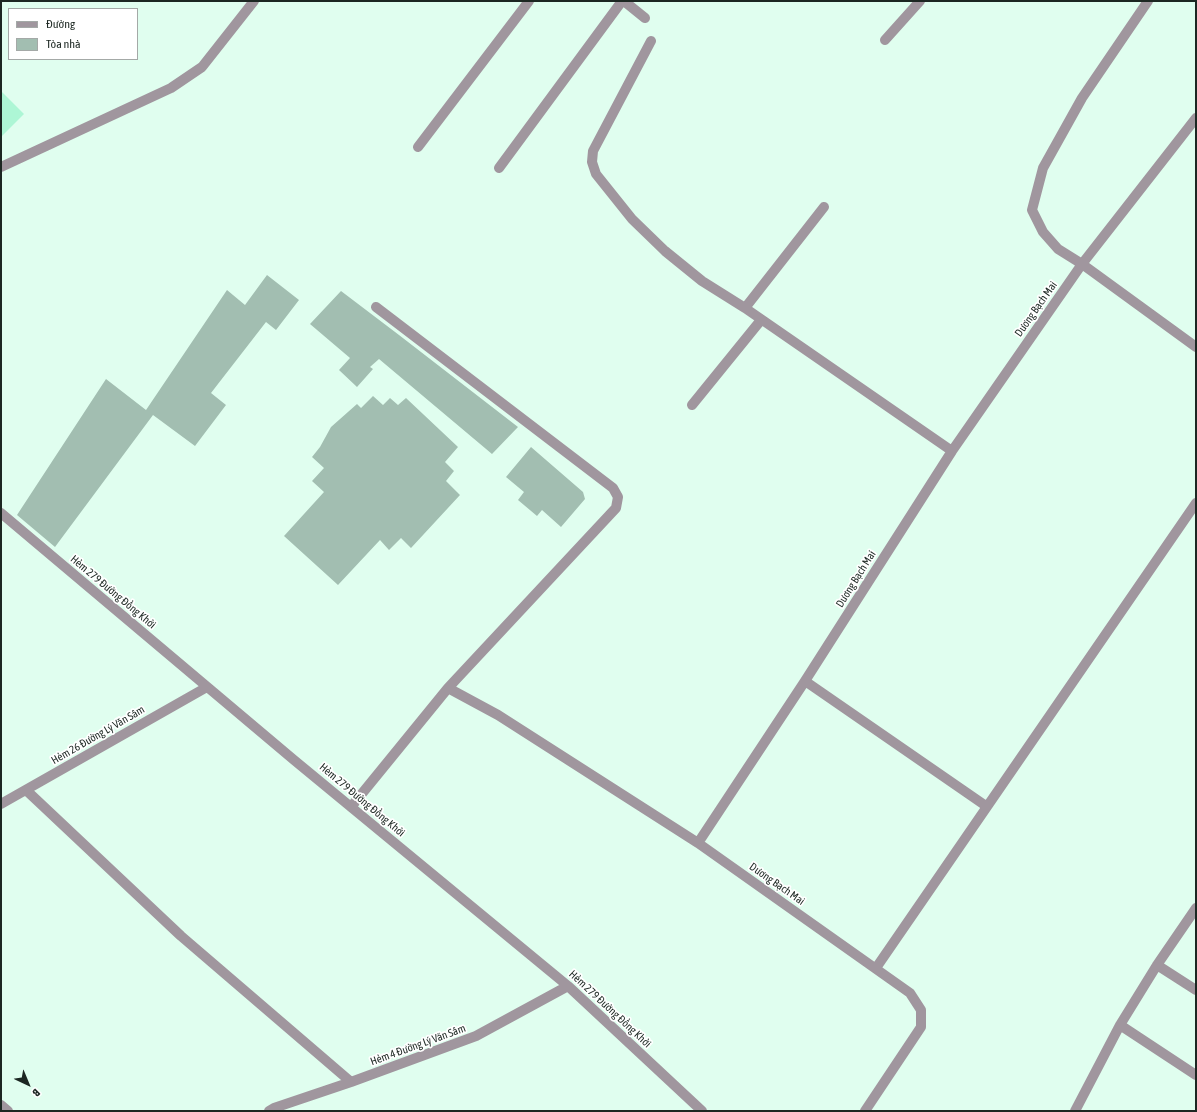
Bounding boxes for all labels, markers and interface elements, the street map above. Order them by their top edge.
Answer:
legend [8,8,138,60]
text: Đường [46,17,75,31]
text: Tòa nhà [46,37,81,51]
street label: Dương Bạch Mai [1012,279,1060,339]
street label: Dương Bạch Mai [833,548,879,610]
street label: Hẻm 279 Đường Đồng Khởi [68,552,158,632]
street label: Hẻm 26 Đường Lý Văn Sâm [49,703,147,767]
street label: Hẻm 279 Đường Đồng Khởi [317,760,407,840]
street label: Dương Bạch Mai [747,860,807,908]
street label: Hẻm 279 Đường Đồng Khởi [566,968,654,1050]
street label: Hẻm 4 Đường Lý Văn Sâm [369,1022,467,1068]
north arrow [8,1064,48,1104]
text: B [30,1087,42,1099]

